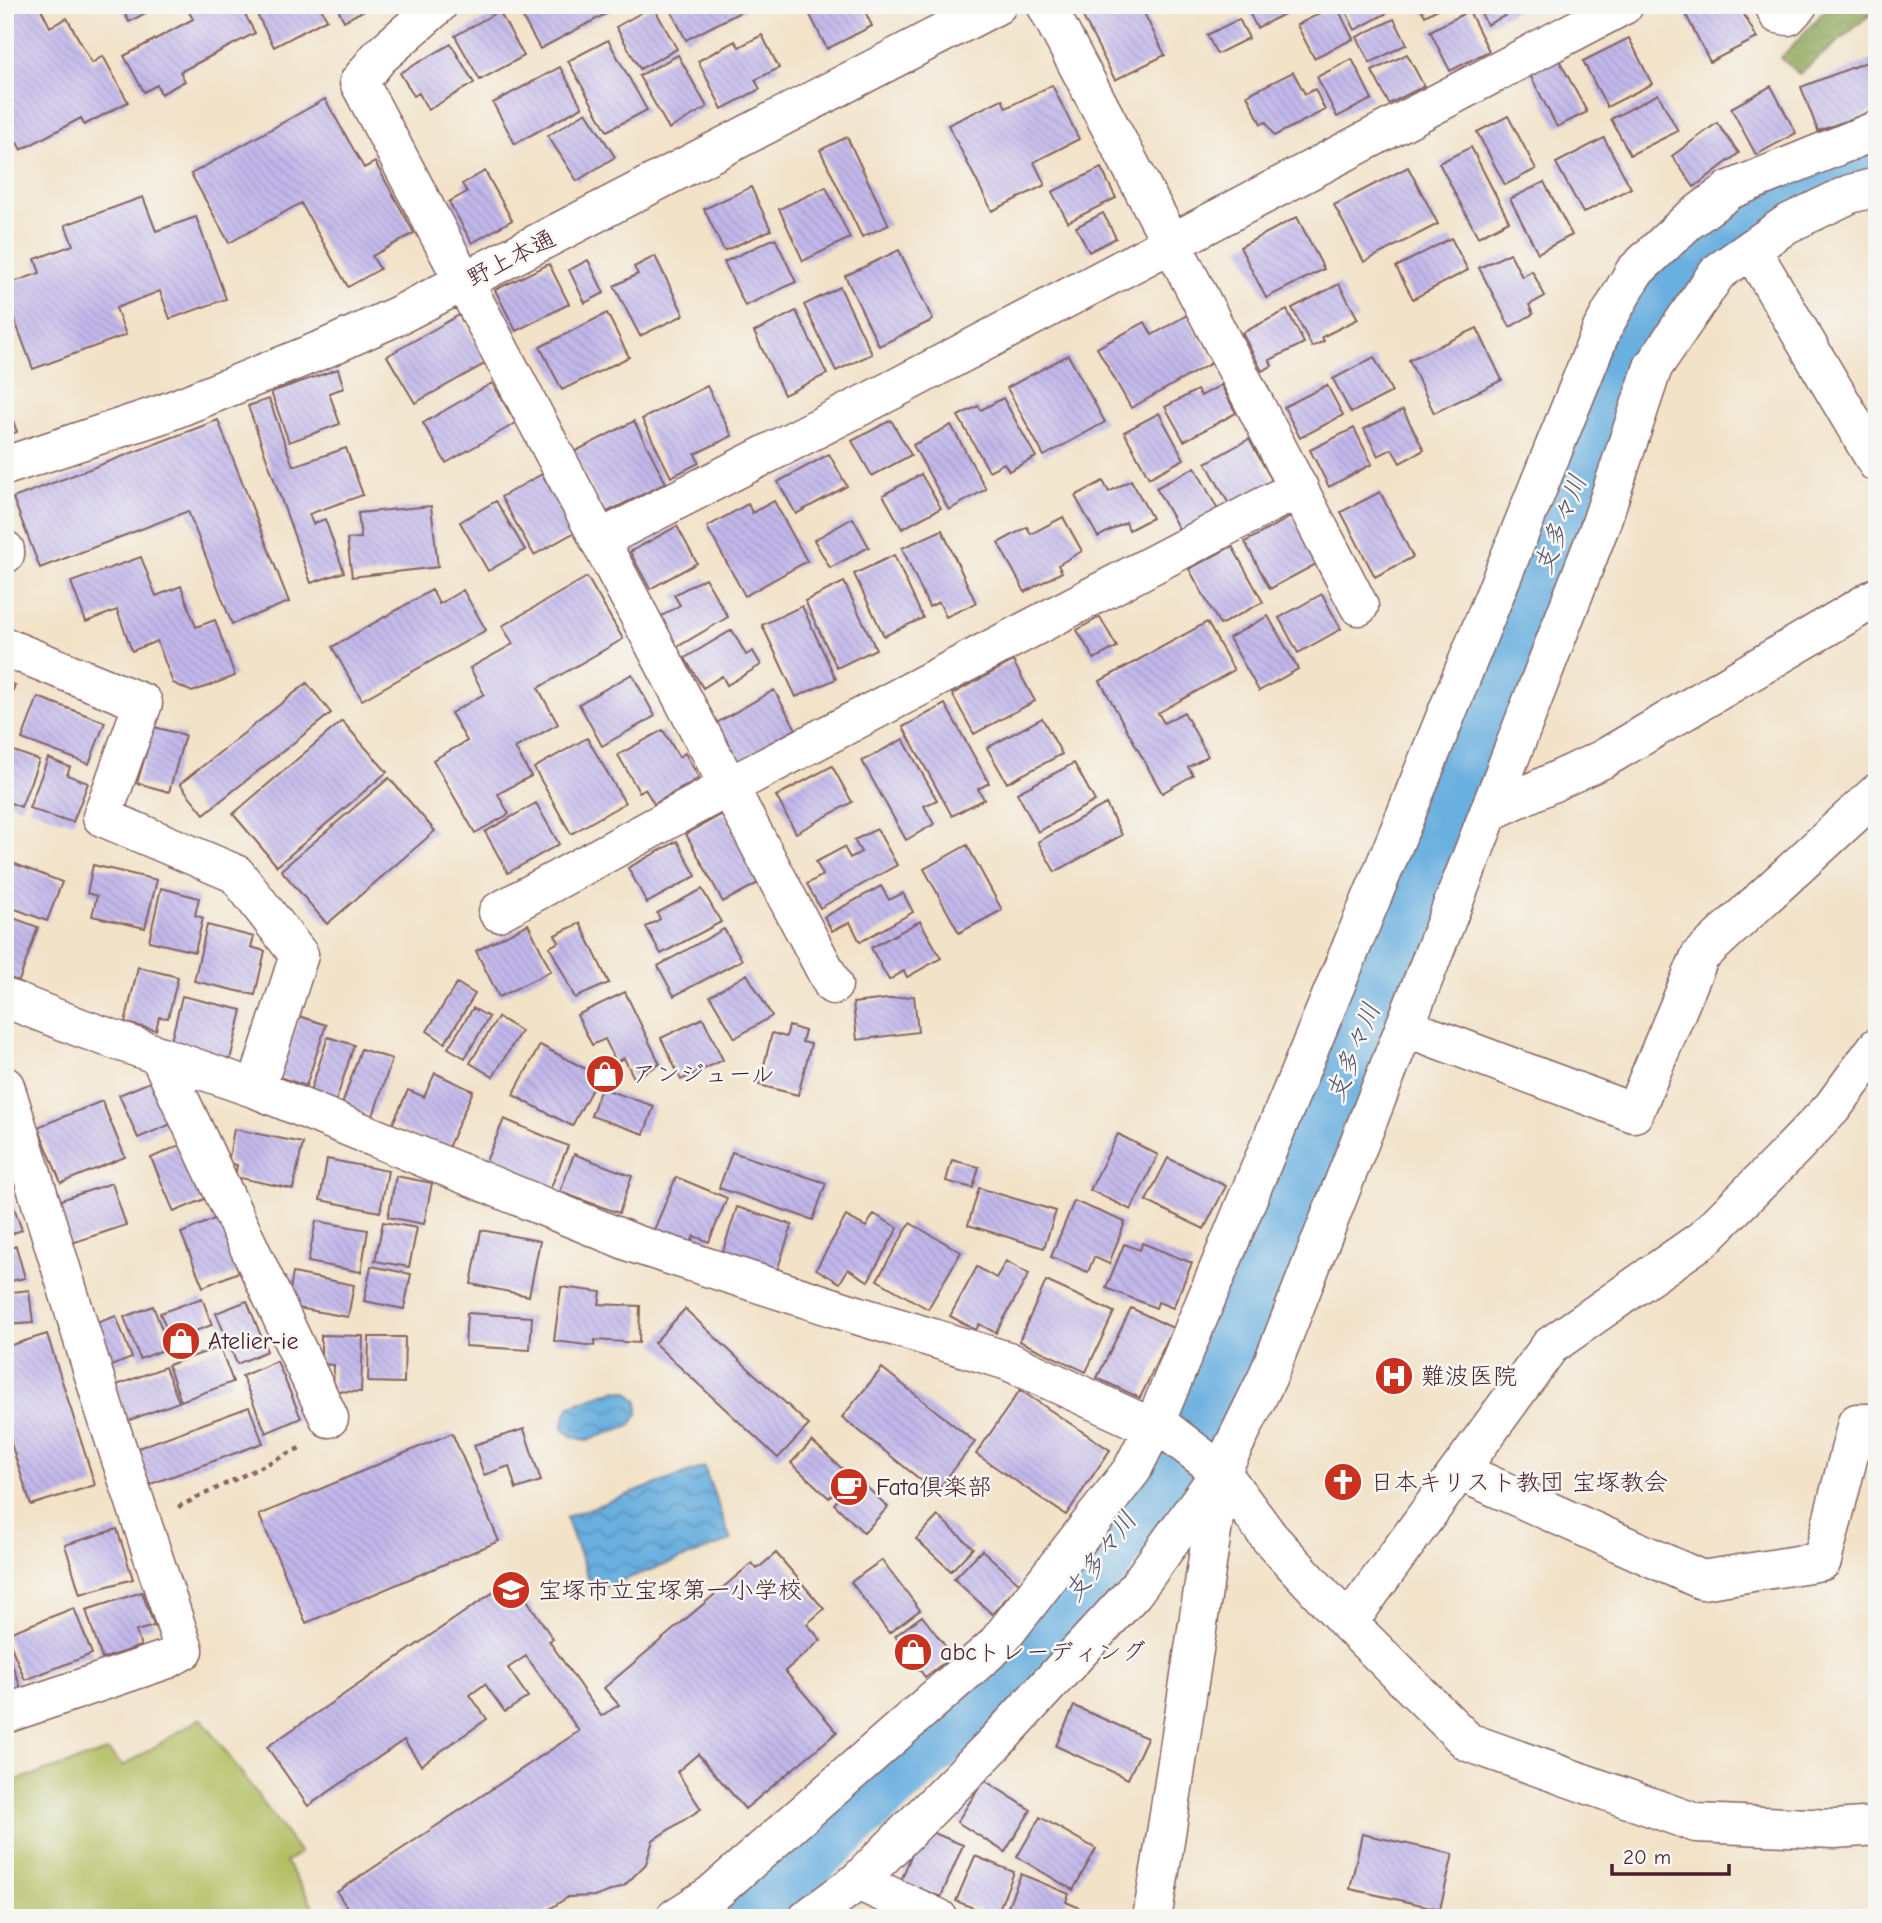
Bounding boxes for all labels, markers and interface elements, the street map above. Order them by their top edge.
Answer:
street label: 野上本通 [462,224,560,292]
water label: 支多々川 [1528,470,1594,578]
water label: 支多々川 [1321,999,1387,1106]
shop icon: アンジュール [584,1053,626,1095]
place label: アンジュール [632,1060,775,1088]
shop icon: Atelier-ie [160,1320,202,1362]
place label: Atelier-ie [208,1327,299,1355]
hospital icon: 難波医院 [1373,1355,1415,1397]
place label: 難波医院 [1421,1362,1517,1390]
church icon: 日本キリスト教団 宝塚教会 [1322,1461,1364,1503]
cafe icon: Fata倶楽部 [828,1466,870,1508]
place label: 日本キリスト教団 宝塚教会 [1370,1468,1668,1496]
place label: Fata倶楽部 [876,1473,991,1501]
water label: 支多々川 [1058,1506,1144,1607]
school or university icon: 宝塚市立宝塚第一小学校 [490,1569,532,1611]
place label: 宝塚市立宝塚第一小学校 [538,1576,802,1604]
shop icon: abcトレーディング [892,1631,934,1673]
place label: abcトレーディング [940,1638,1146,1666]
scale bar [1612,1832,1730,1876]
text: 20 m [1623,1845,1671,1869]

